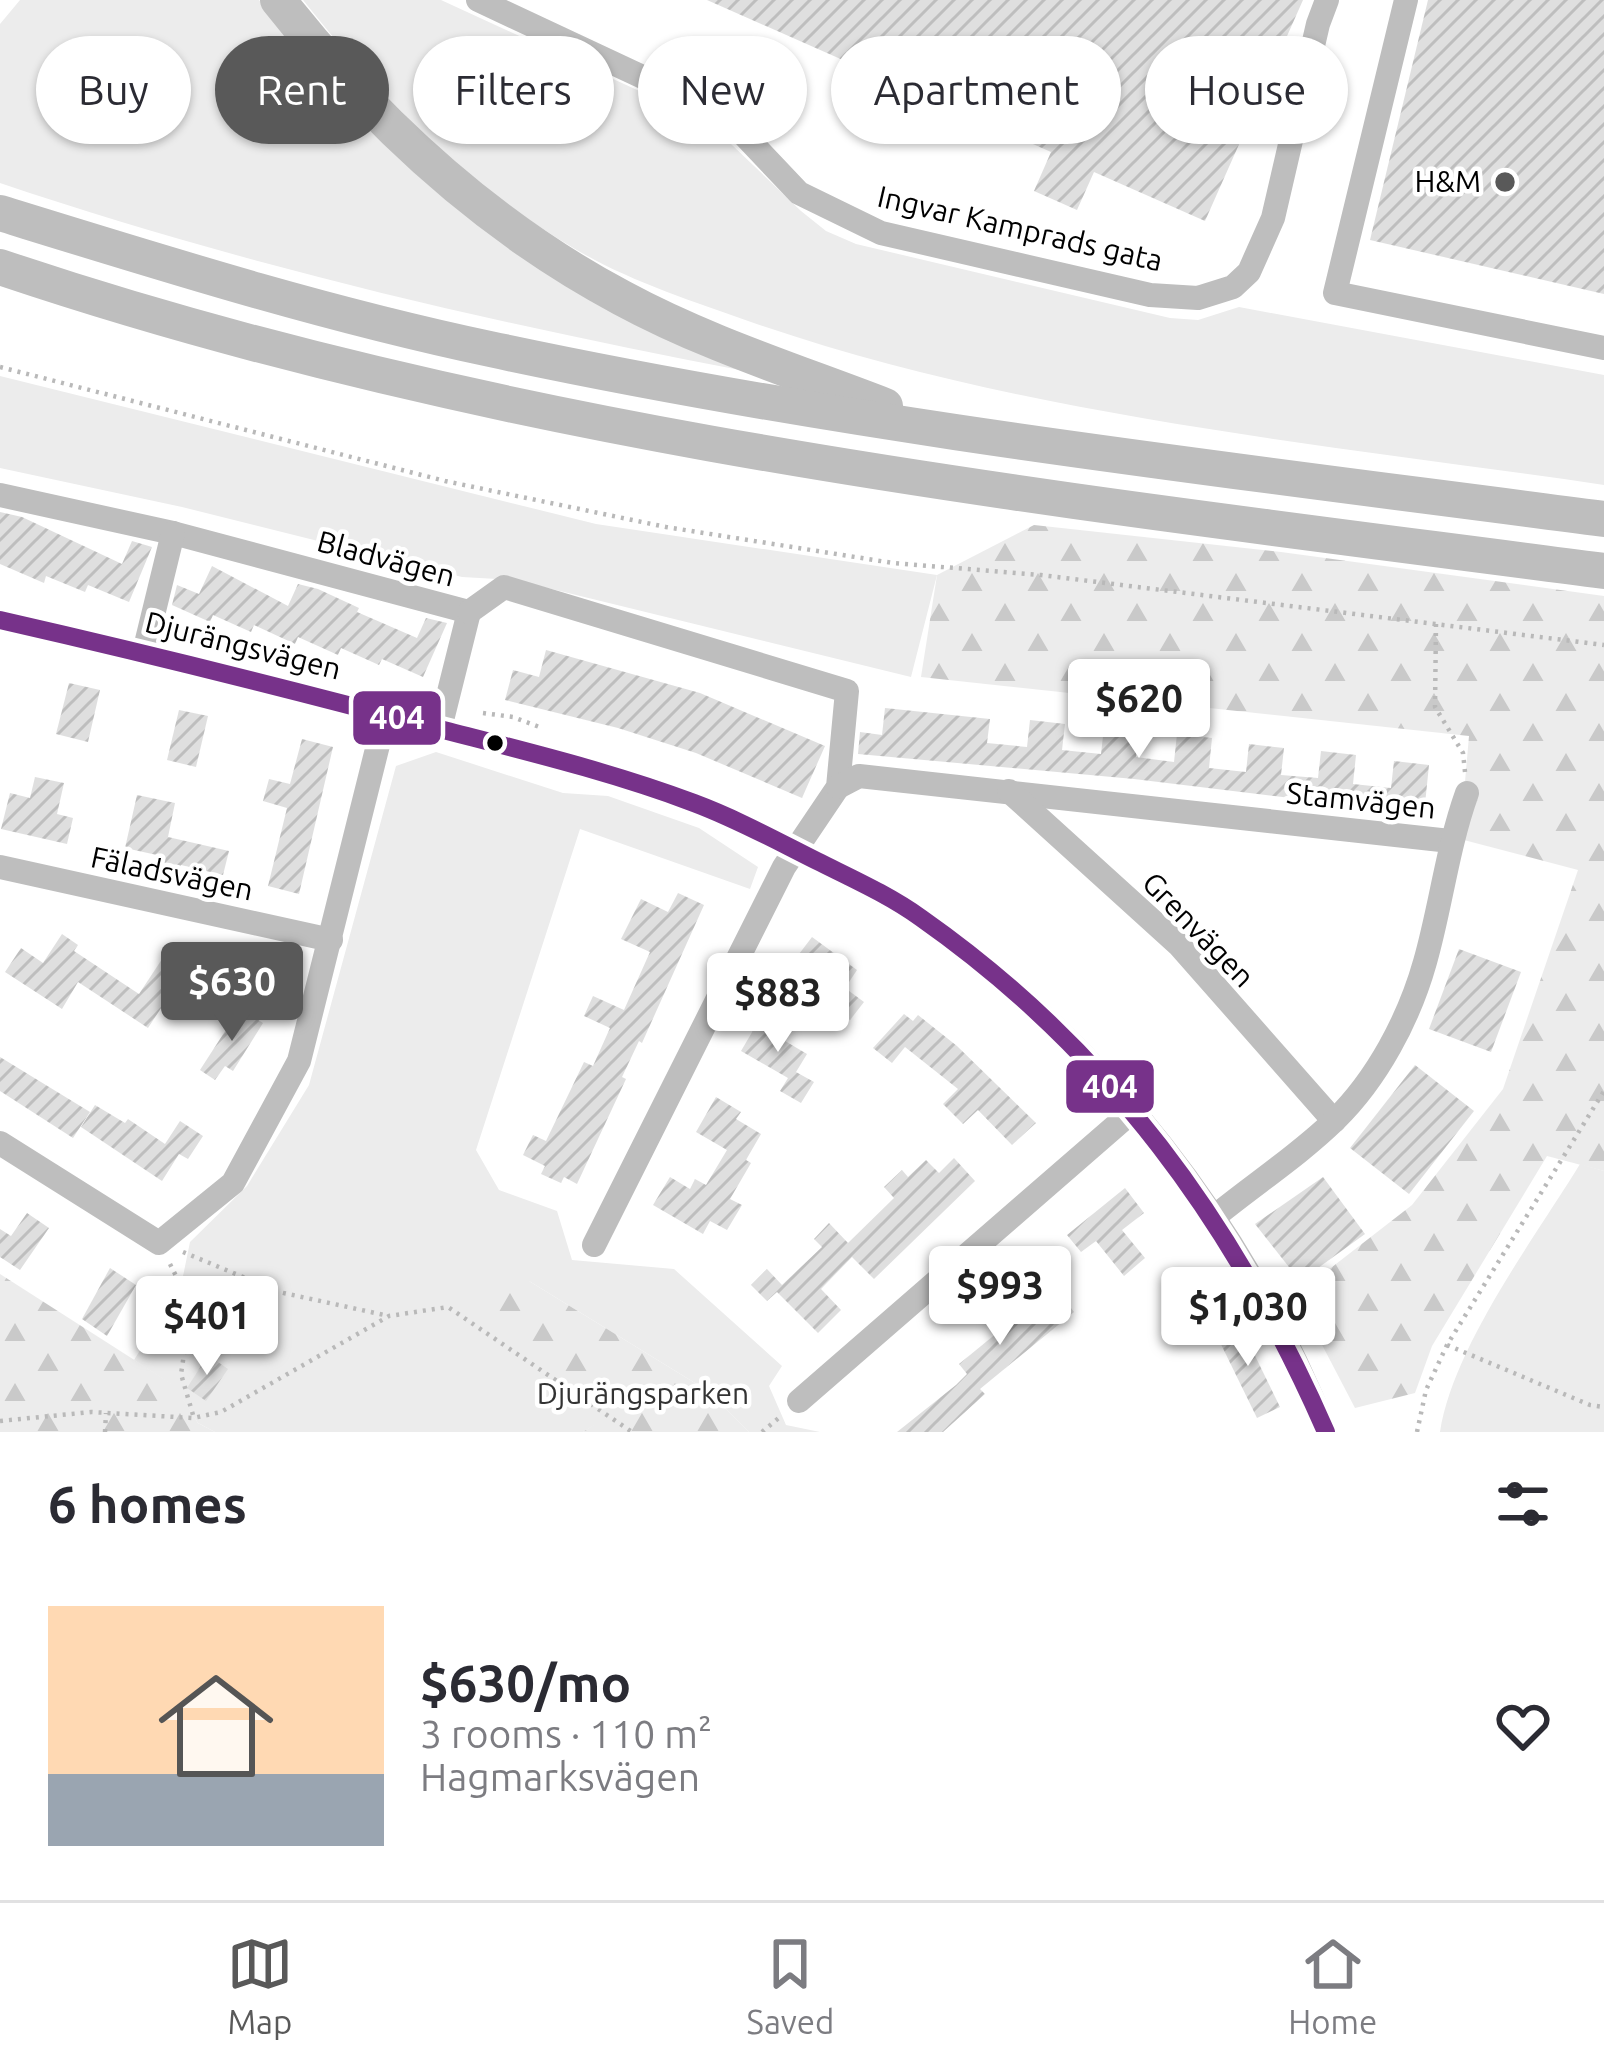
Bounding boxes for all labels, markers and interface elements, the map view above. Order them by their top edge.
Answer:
chip: Buy [36,36,191,144]
chip: Rent [215,36,389,144]
chip: Filters [413,36,614,144]
chip: New [638,36,807,144]
chip: Apartment [831,36,1121,144]
chip: House [1145,36,1348,144]
place label: H&M [1414,164,1481,198]
marker: H&M [1492,169,1518,195]
street label: Ingvar Kamprads gata [874,179,1166,277]
street label: Bladvägen [314,523,459,593]
street label: Djurängsvägen [142,604,345,686]
pin: $620 [1068,659,1210,761]
text: $620 [1095,676,1183,719]
line badge: 404 [351,689,443,747]
text: 404 [369,698,425,735]
unlabelled marker [484,732,506,754]
street label: Stamvägen [1285,775,1437,825]
street label: Fäladsvägen [88,839,256,907]
street label: Grenvägen [1136,865,1262,994]
pin: $630 [161,942,303,1044]
pin: $883 [707,953,849,1055]
text: $630 [188,959,276,1002]
text: $883 [734,970,822,1013]
line badge: 404 [1064,1058,1156,1115]
text: 404 [1082,1067,1138,1104]
pin: $993 [929,1246,1071,1348]
text: $993 [956,1263,1044,1306]
pin: $1,030 [1150,1267,1346,1369]
pin: $401 [136,1276,278,1378]
text: $1,030 [1188,1284,1308,1327]
text: $401 [163,1293,251,1336]
park label: Djurängsparken [537,1376,749,1410]
icon: filters [1490,1471,1556,1537]
text: 6 homes [48,1475,247,1533]
icon: home [144,1654,288,1798]
text: $630/mo [420,1654,631,1712]
icon: heart [1490,1693,1556,1759]
text: 3 rooms · 110 m² [420,1712,712,1755]
text: Hagmarksvägen [420,1755,700,1798]
tab: Map [227,1931,293,2040]
tab: Saved [747,1931,834,2040]
tab: Home [1288,1931,1377,2040]

